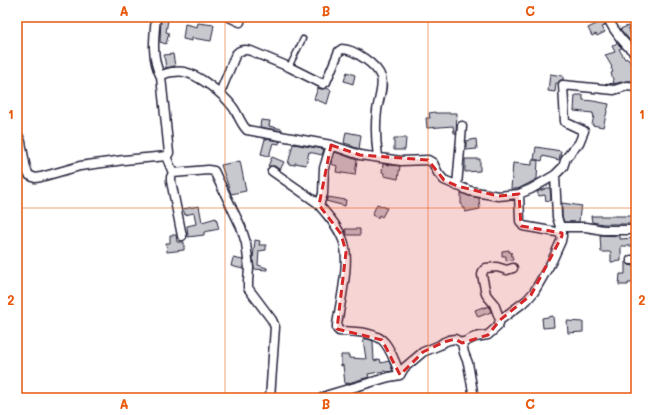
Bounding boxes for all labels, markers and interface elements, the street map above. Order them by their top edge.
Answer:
text: A [119,2,129,19]
text: B [322,2,331,19]
text: C [525,2,535,19]
text: 1 [8,105,14,122]
text: 1 [639,105,645,122]
text: 2 [7,291,15,308]
text: 2 [638,291,646,308]
text: A [119,395,129,412]
text: B [322,395,331,412]
text: C [525,395,535,412]

